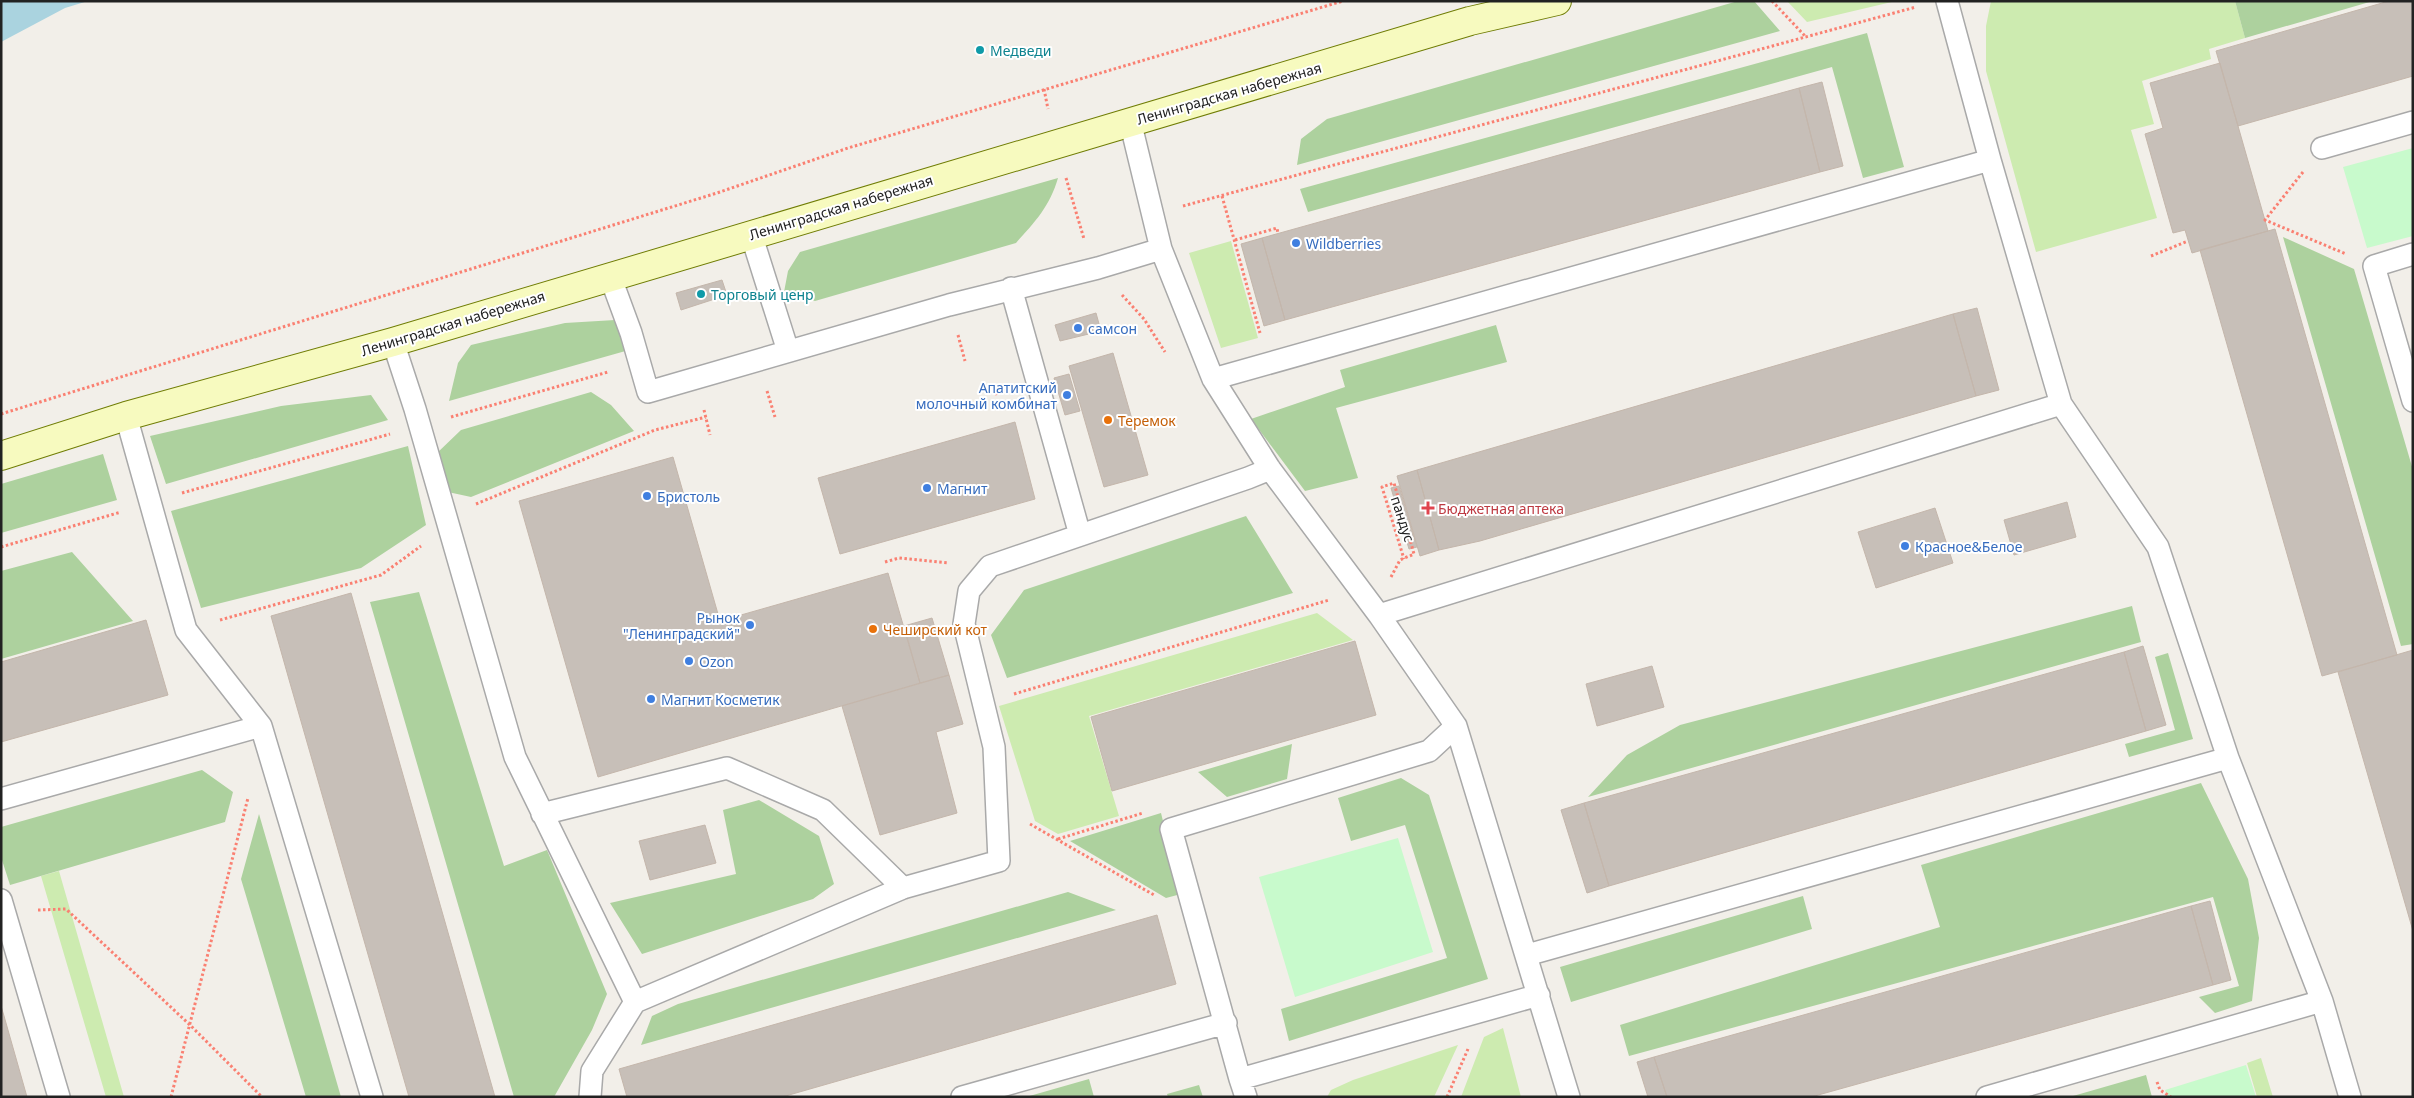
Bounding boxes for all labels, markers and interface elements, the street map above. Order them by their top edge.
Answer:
place label: Медведи [990,41,1051,60]
marker: Медведи [974,44,986,56]
street label: Ленинградская набережная [1134,57,1324,129]
street label: Ленинградская набережная [747,170,935,244]
place label: Wildberries [1306,234,1381,253]
marker: Wildberries [1290,237,1302,249]
place label: Торговый ценр [711,285,814,304]
street label: Ленинградская набережная [359,286,547,360]
marker: Торговый ценр [695,288,707,300]
place label: самсон [1088,319,1137,338]
marker: самсон [1072,322,1084,334]
place label: Апатитский молочный комбинат [916,378,1057,413]
marker: Апатитский молочный комбинат [1061,389,1073,401]
place label: Теремок [1118,411,1176,430]
marker: Теремок [1102,414,1114,426]
place label: Магнит [937,479,988,498]
marker: Магнит [921,482,933,494]
place label: Бристоль [657,487,720,506]
marker: Бристоль [641,490,653,502]
street label: пандус [1387,494,1419,544]
place label: Бюджетная аптека [1438,499,1564,518]
marker: Бюджетная аптека [1422,502,1434,514]
place label: Красное&Белое [1915,537,2023,556]
marker: Красное&Белое [1899,540,1911,552]
place label: Рынок "Ленинградский" [623,608,741,643]
marker: Рынок "Ленинградский" [744,619,756,631]
place label: Чеширский кот [883,620,988,639]
marker: Чеширский кот [867,623,879,635]
place label: Ozon [699,652,734,671]
marker: Ozon [683,655,695,667]
place label: Магнит Косметик [661,690,780,709]
marker: Магнит Косметик [645,693,657,705]

